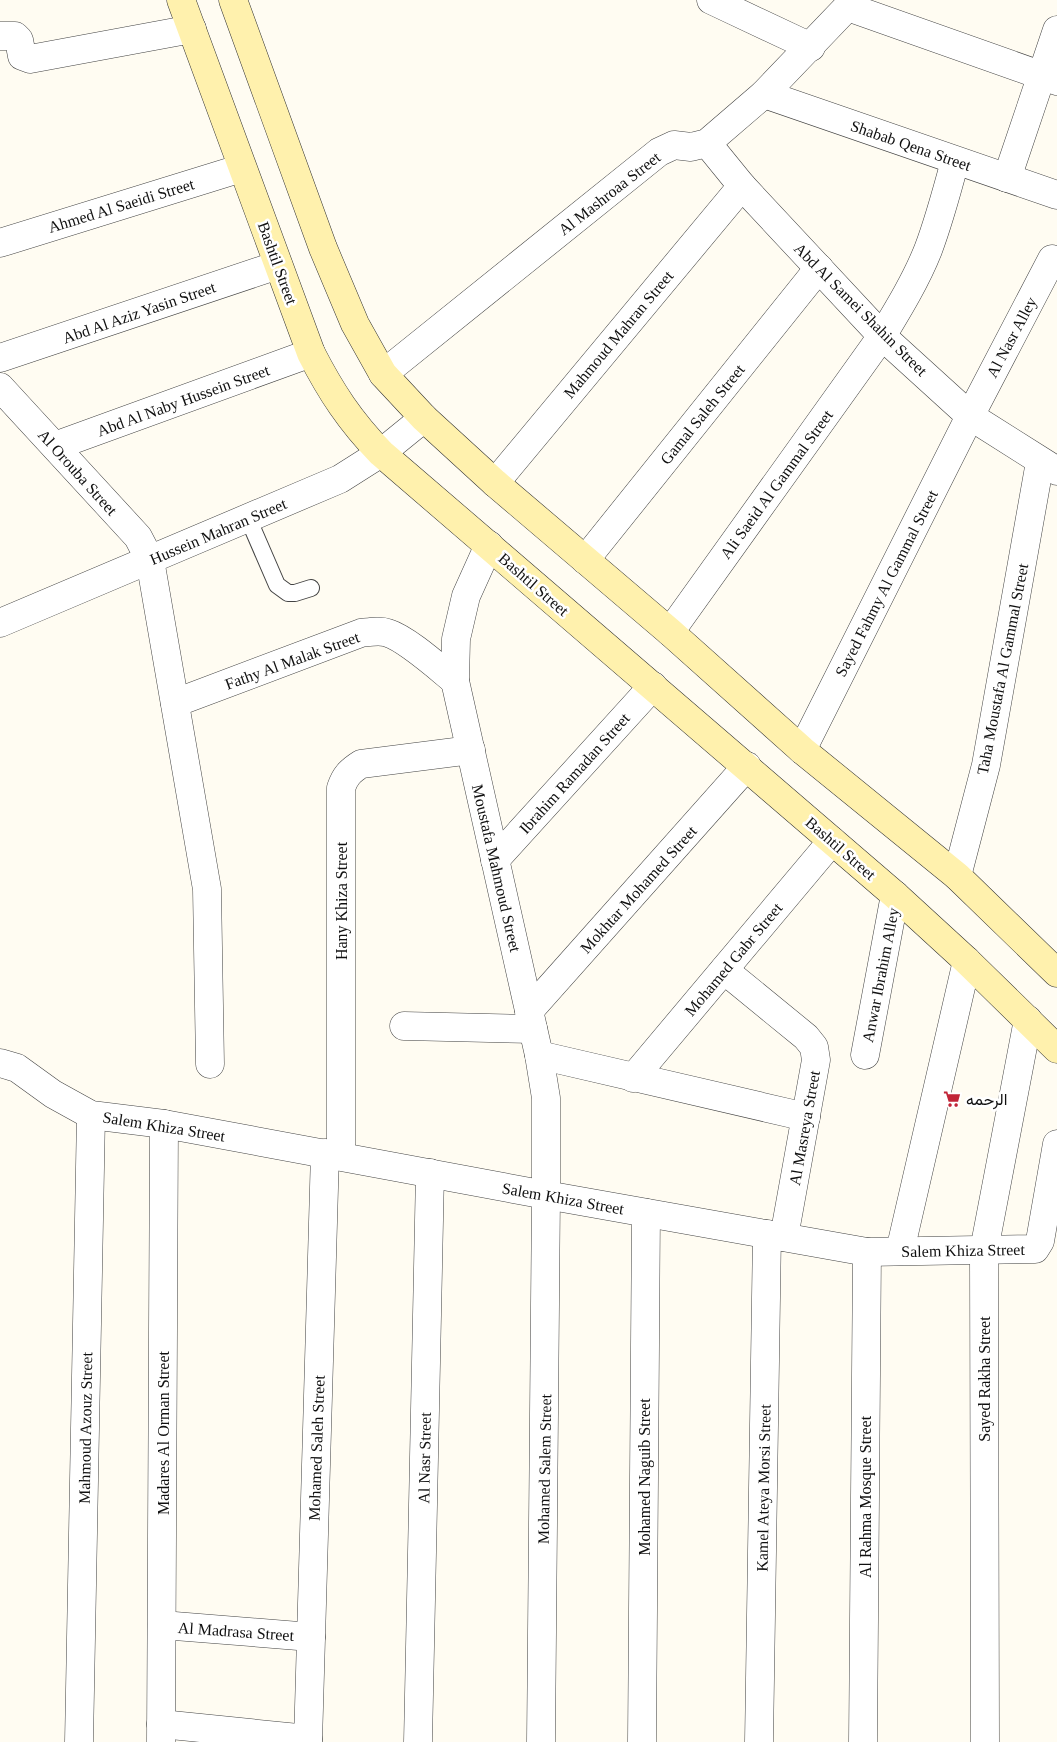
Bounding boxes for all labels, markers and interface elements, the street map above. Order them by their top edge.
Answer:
street label: Shabab Qena Street [848,117,974,174]
street label: Al Mashroaa Street [555,148,664,238]
street label: Ahmed Al Saeidi Street [46,175,197,236]
street label: Bashtil Street [255,220,301,307]
street label: Abd Al Samei Shahin Street [791,240,931,380]
street label: Mahmoud Mahran Street [560,267,677,401]
street label: Abd Al Aziz Yasin Street [61,278,218,347]
street label: Al Nasr Alley [983,294,1041,381]
street label: Abd Al Naby Hussein Street [95,361,273,441]
street label: Gamal Saleh Street [657,361,748,468]
street label: Ali Saeid Al Gammal Street [717,406,836,562]
street label: Al Orouba Street [35,426,121,519]
street label: Sayed Fahmy Al Gammal Street [832,487,942,680]
street label: Hussein Mahran Street [147,495,290,568]
street label: Bashtil Street [495,550,572,620]
street label: Taha Moustafa Al Gammal Street [974,561,1031,776]
street label: Fathy Al Malak Street [223,628,363,694]
street label: Ibrahim Ramadan Street [516,709,633,837]
street label: Moustafa Mahmoud Street [469,783,524,954]
street label: Bashtil Street [802,814,879,884]
street label: Mokhtar Mohamed Street [577,822,700,956]
street label: Hany Khiza Street [333,841,351,960]
street label: Mohamed Gabr Street [681,899,786,1019]
street label: Anwar Ibrahim Alley [859,906,903,1044]
street label: Al Masreya Street [786,1069,824,1187]
supermarket icon: الرحمه [942,1089,962,1109]
place label: الرحمه [966,1091,1007,1110]
street label: Salem Khiza Street [102,1108,227,1145]
street label: Salem Khiza Street [501,1179,626,1218]
street label: Salem Khiza Street [901,1241,1025,1260]
street label: Sayed Rakha Street [976,1316,994,1442]
street label: Madares Al Orman Street [155,1350,172,1515]
street label: Mahmoud Azouz Street [76,1351,95,1504]
street label: Mohamed Saleh Street [305,1374,328,1521]
street label: Mohamed Salem Street [535,1393,554,1544]
street label: Mohamed Naguib Street [636,1398,654,1556]
street label: Kamel Ateya Morsi Street [754,1404,774,1572]
street label: Al Nasr Street [415,1412,434,1504]
street label: Al Rahma Mosque Street [857,1415,875,1578]
street label: Al Madrasa Street [177,1619,295,1644]

